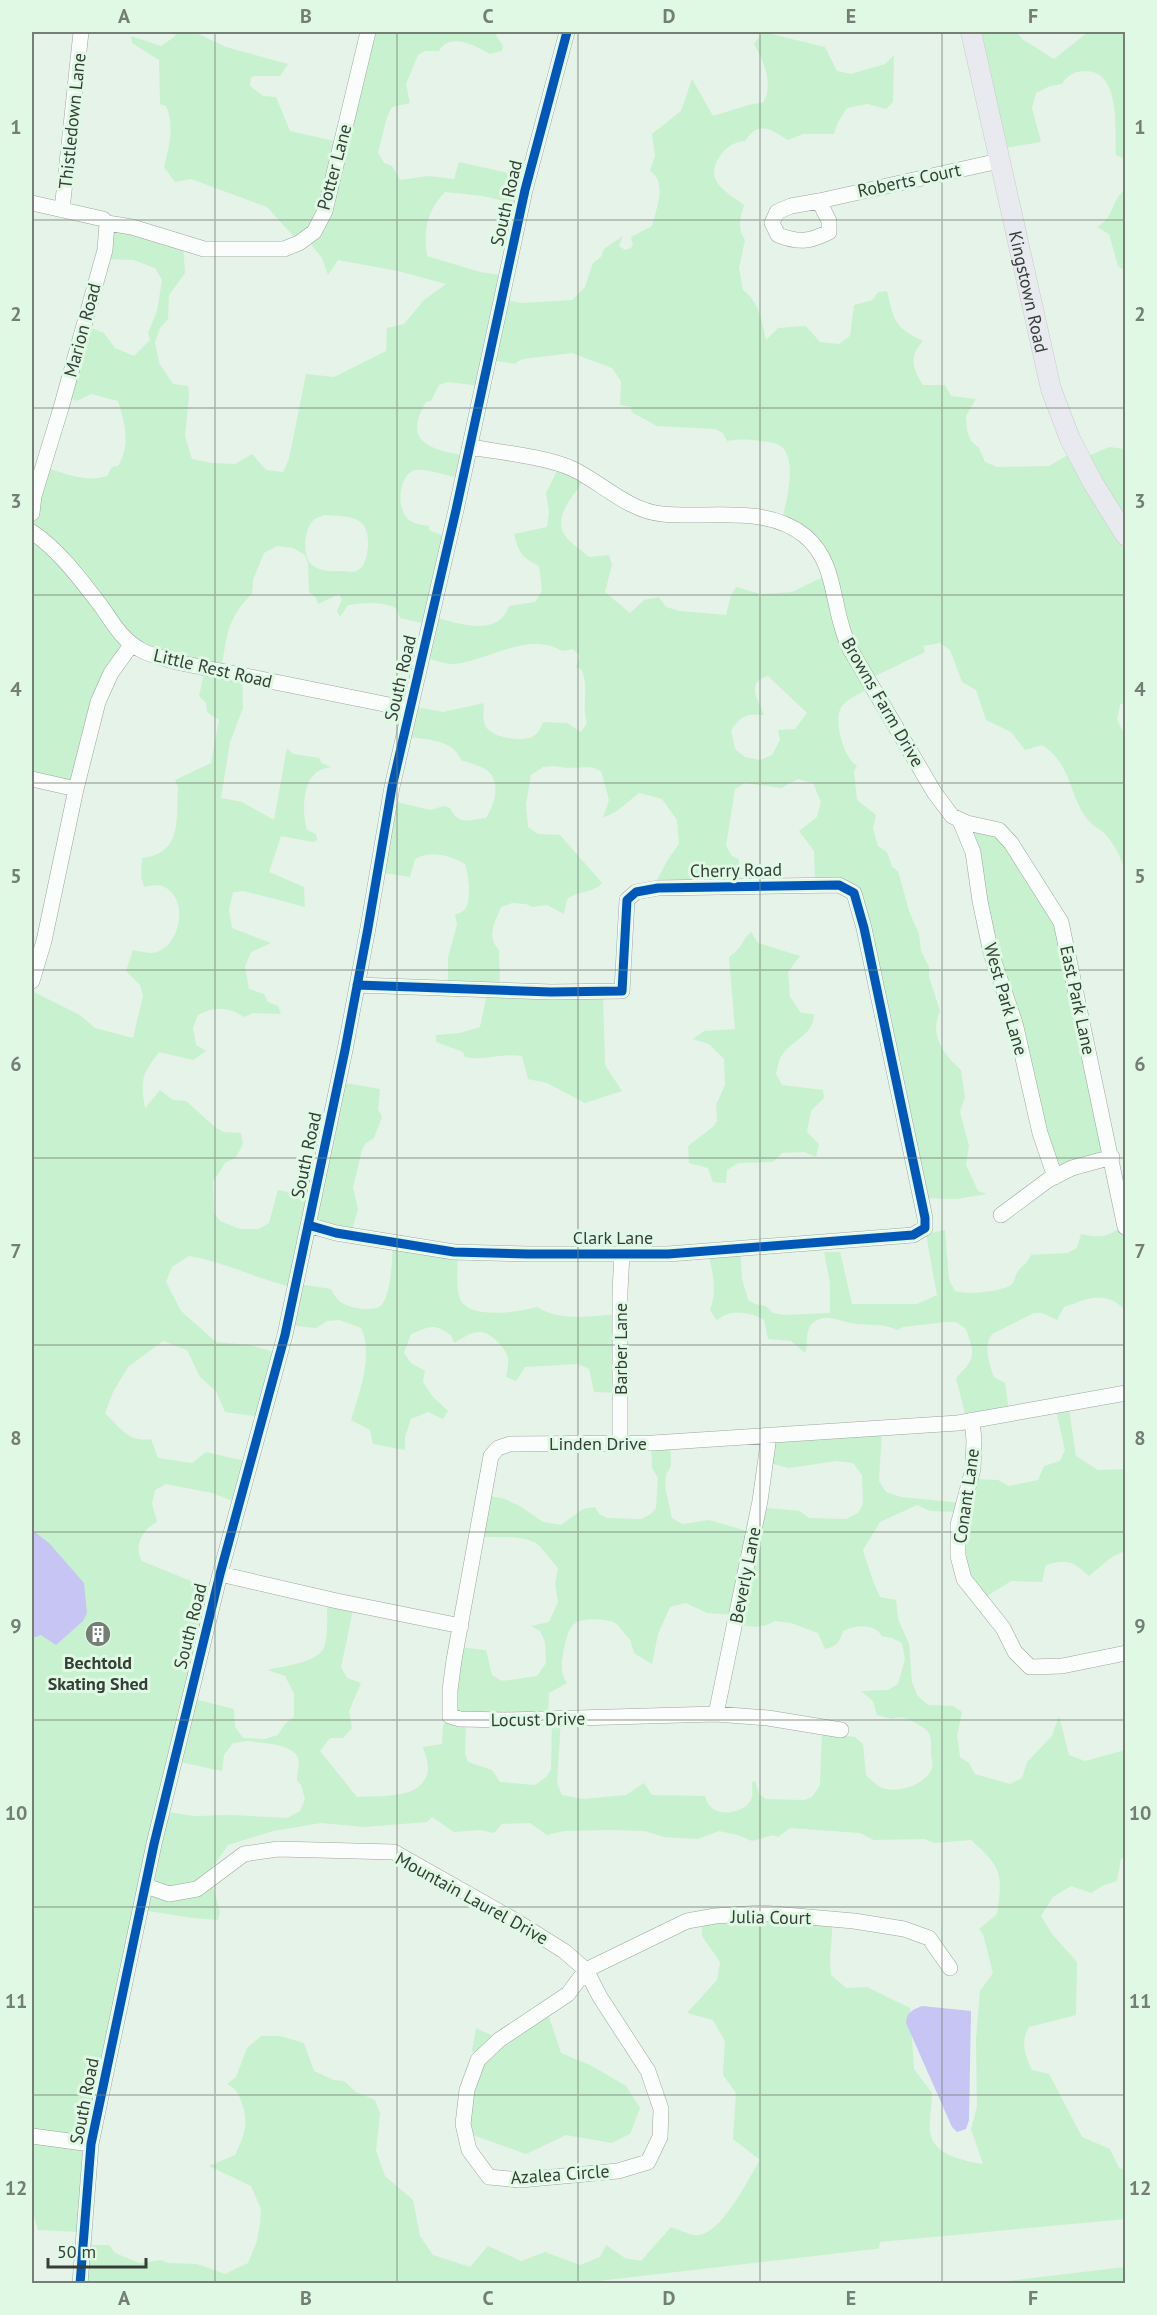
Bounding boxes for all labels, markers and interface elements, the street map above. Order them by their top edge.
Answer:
text: A [118,3,131,29]
text: B [300,3,312,29]
text: C [482,3,494,29]
text: D [663,3,676,29]
text: E [846,3,856,29]
text: F [1028,3,1038,29]
street label: Thistledown Lane [53,52,91,190]
text: 1 [10,114,22,140]
text: 1 [1134,114,1146,140]
street label: Potter Lane [312,122,356,212]
street label: South Road [485,158,527,248]
street label: Roberts Court [855,158,963,202]
street label: Kingstown Road [1004,228,1054,355]
street label: Marion Road [58,280,106,380]
text: 2 [10,301,22,327]
text: 2 [1134,301,1146,327]
text: 3 [10,488,22,514]
text: 3 [1134,488,1146,514]
street label: South Road [379,633,421,723]
street label: Browns Farm Drive [837,633,929,771]
street label: Little Rest Road [151,643,275,693]
text: 4 [10,676,22,702]
text: 4 [1134,676,1146,702]
street label: Cherry Road [690,858,782,882]
text: 5 [10,863,22,889]
text: 5 [1134,863,1146,889]
street label: West Park Lane [979,940,1033,1058]
street label: East Park Lane [1055,943,1101,1057]
text: 6 [10,1051,22,1077]
text: 6 [1134,1051,1146,1077]
street label: South Road [286,1110,326,1200]
street label: Clark Lane [573,1226,653,1249]
text: 7 [10,1238,22,1264]
text: 7 [1134,1238,1146,1264]
street label: Barber Lane [609,1303,632,1395]
text: 8 [10,1425,22,1451]
text: 8 [1134,1425,1146,1451]
street label: Linden Drive [549,1432,647,1455]
street label: Conant Lane [948,1447,984,1545]
street label: Beverly Lane [724,1525,766,1625]
street label: South Road [168,1581,212,1671]
text: 9 [10,1613,22,1639]
text: 9 [1134,1613,1146,1639]
building icon: Bechtold Skating Shed [83,1619,113,1649]
place label: Bechtold Skating Shed [48,1651,148,1695]
street label: Locust Drive [491,1707,585,1731]
text: 10 [5,1800,27,1826]
text: 10 [1129,1800,1151,1826]
street label: Mountain Laurel Drive [392,1846,552,1950]
street label: Julia Court [730,1905,811,1929]
text: 11 [5,1988,27,2014]
text: 11 [1129,1988,1151,2014]
street label: South Road [64,2056,104,2146]
street label: Azalea Circle [510,2159,610,2189]
text: 12 [5,2175,27,2201]
text: 12 [1129,2175,1151,2201]
scale bar [48,2231,146,2269]
text: 50 m [57,2240,96,2263]
text: A [118,2285,131,2311]
text: B [300,2285,312,2311]
text: C [482,2285,494,2311]
text: D [663,2285,676,2311]
text: E [846,2285,856,2311]
text: F [1028,2285,1038,2311]

